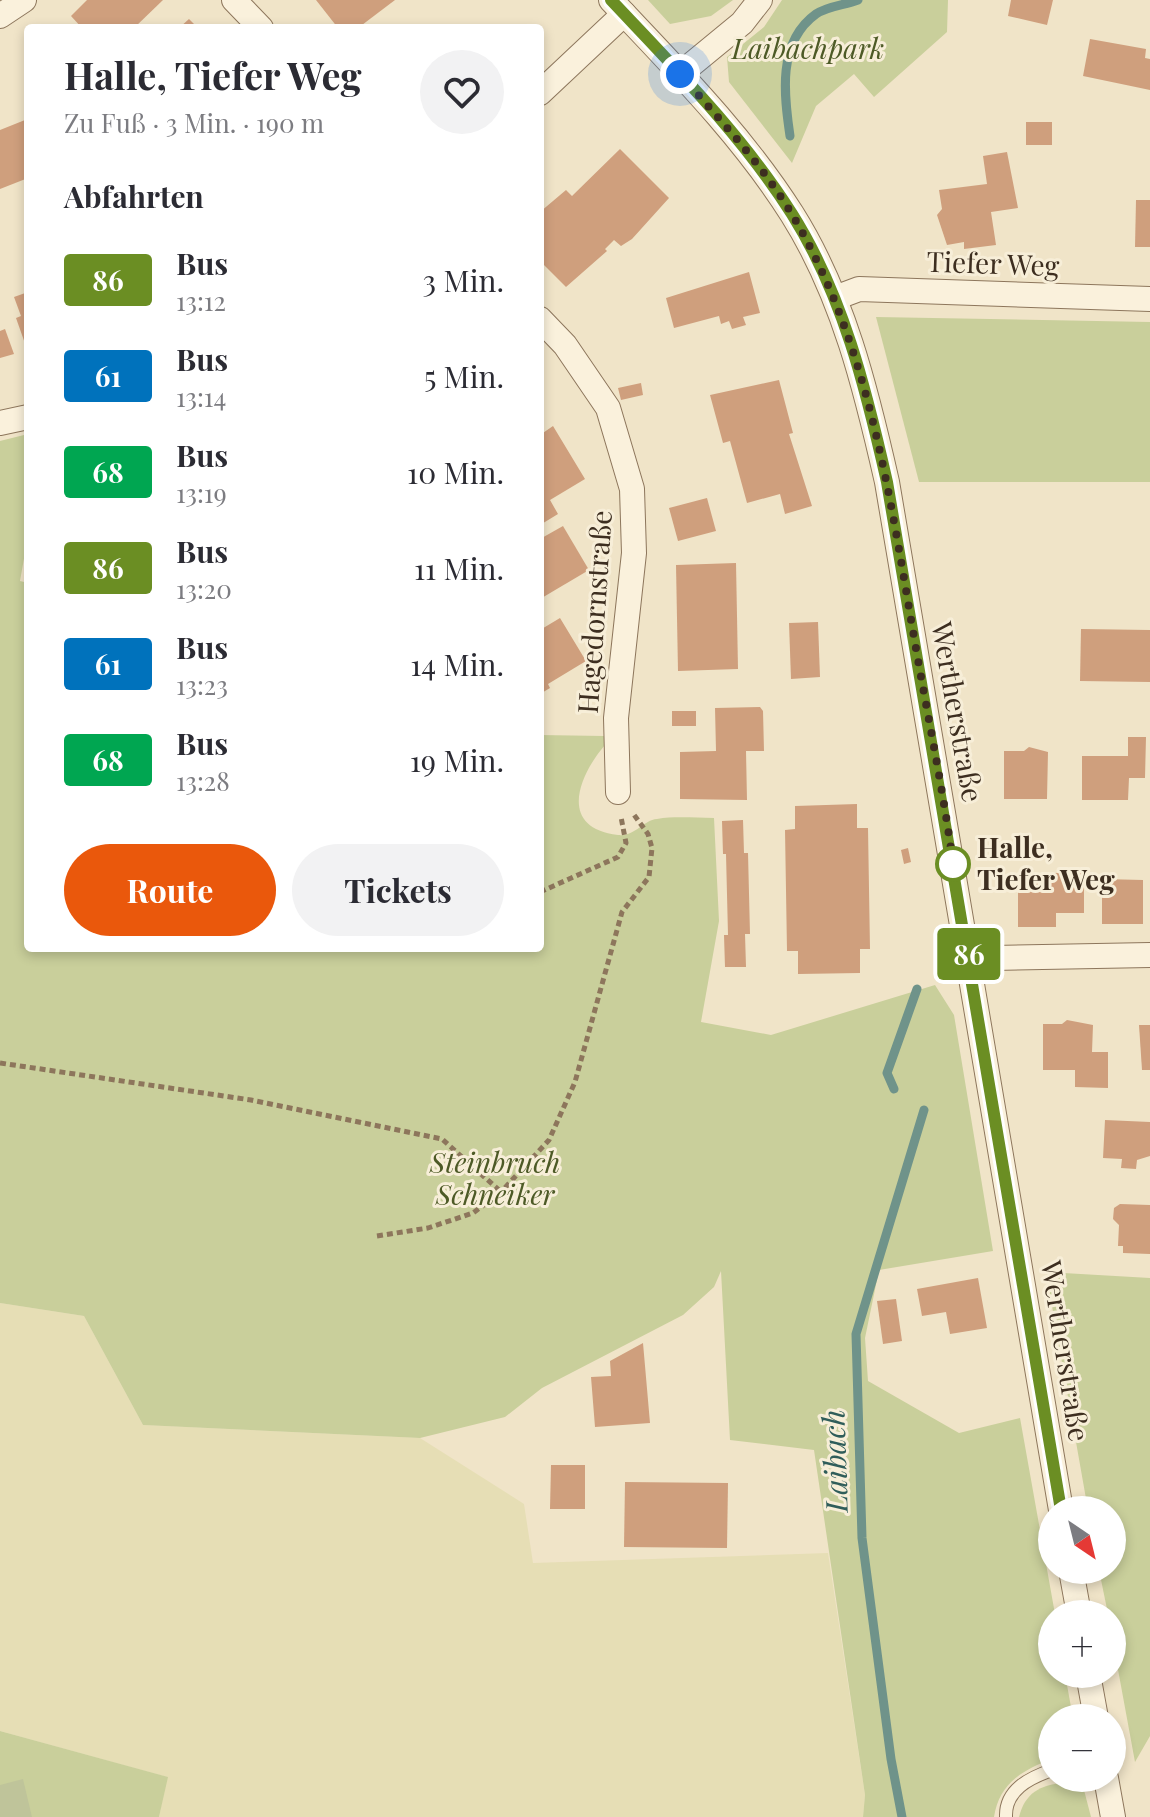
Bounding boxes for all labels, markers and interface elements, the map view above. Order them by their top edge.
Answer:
park label: Laibachpark [731,29,884,66]
text: Halle, Tiefer Weg [64,49,362,100]
button: heart [420,50,504,134]
your location [660,54,700,94]
text: Zu Fuß · 3 Min. · 190 m [64,105,324,140]
text: Abfahrten [64,176,204,216]
street label: Tiefer Weg [926,242,1060,283]
text: Bus [176,243,228,283]
text: 3 Min. [423,260,504,300]
text: 86 [92,261,124,298]
text: 13:12 [176,283,226,318]
text: Bus [176,339,228,379]
text: 5 Min. [424,356,504,396]
text: 61 [95,357,121,394]
text: 13:14 [176,379,226,414]
text: Bus [176,435,228,475]
text: 10 Min. [407,452,504,492]
text: 68 [92,453,124,490]
text: 13:19 [176,475,227,510]
street label: Hagedornstraße [568,509,619,715]
text: Bus [176,531,228,571]
text: 11 Min. [414,548,504,588]
text: 86 [92,549,124,586]
text: 13:20 [176,571,232,606]
street label: Wertherstraße [924,618,993,805]
text: Bus [176,627,228,667]
text: 14 Min. [410,644,504,684]
text: 61 [95,645,121,682]
text: 13:23 [176,667,228,702]
text: Bus [176,723,228,763]
text: 19 Min. [410,740,504,780]
text: 68 [92,741,124,778]
text: 13:28 [176,763,230,798]
place label: Halle, Tiefer Weg [977,828,1115,897]
button: Route [64,844,276,936]
button: Tickets [292,844,504,936]
marker: Halle, Tiefer Weg [936,847,970,881]
line badge: 86 [933,928,1005,980]
text: 86 [953,935,985,972]
park label: Steinbruch Schneiker [429,1143,560,1212]
street label: Wertherstraße [1034,1257,1099,1444]
water label: Laibach [812,1409,856,1515]
north arrow [1038,1496,1126,1584]
map controls [1038,1496,1126,1792]
button: + [1038,1600,1126,1688]
button: − [1038,1704,1126,1792]

